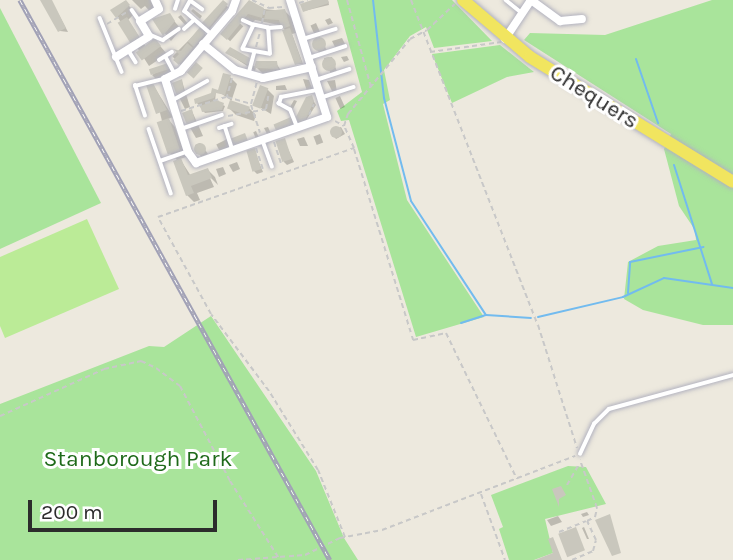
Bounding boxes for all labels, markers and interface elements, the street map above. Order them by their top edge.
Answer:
street label: Chequers [545,59,643,135]
park label: Stanborough Park [43,445,233,473]
scale bar [32,486,220,530]
text: 200 m [41,500,103,524]

